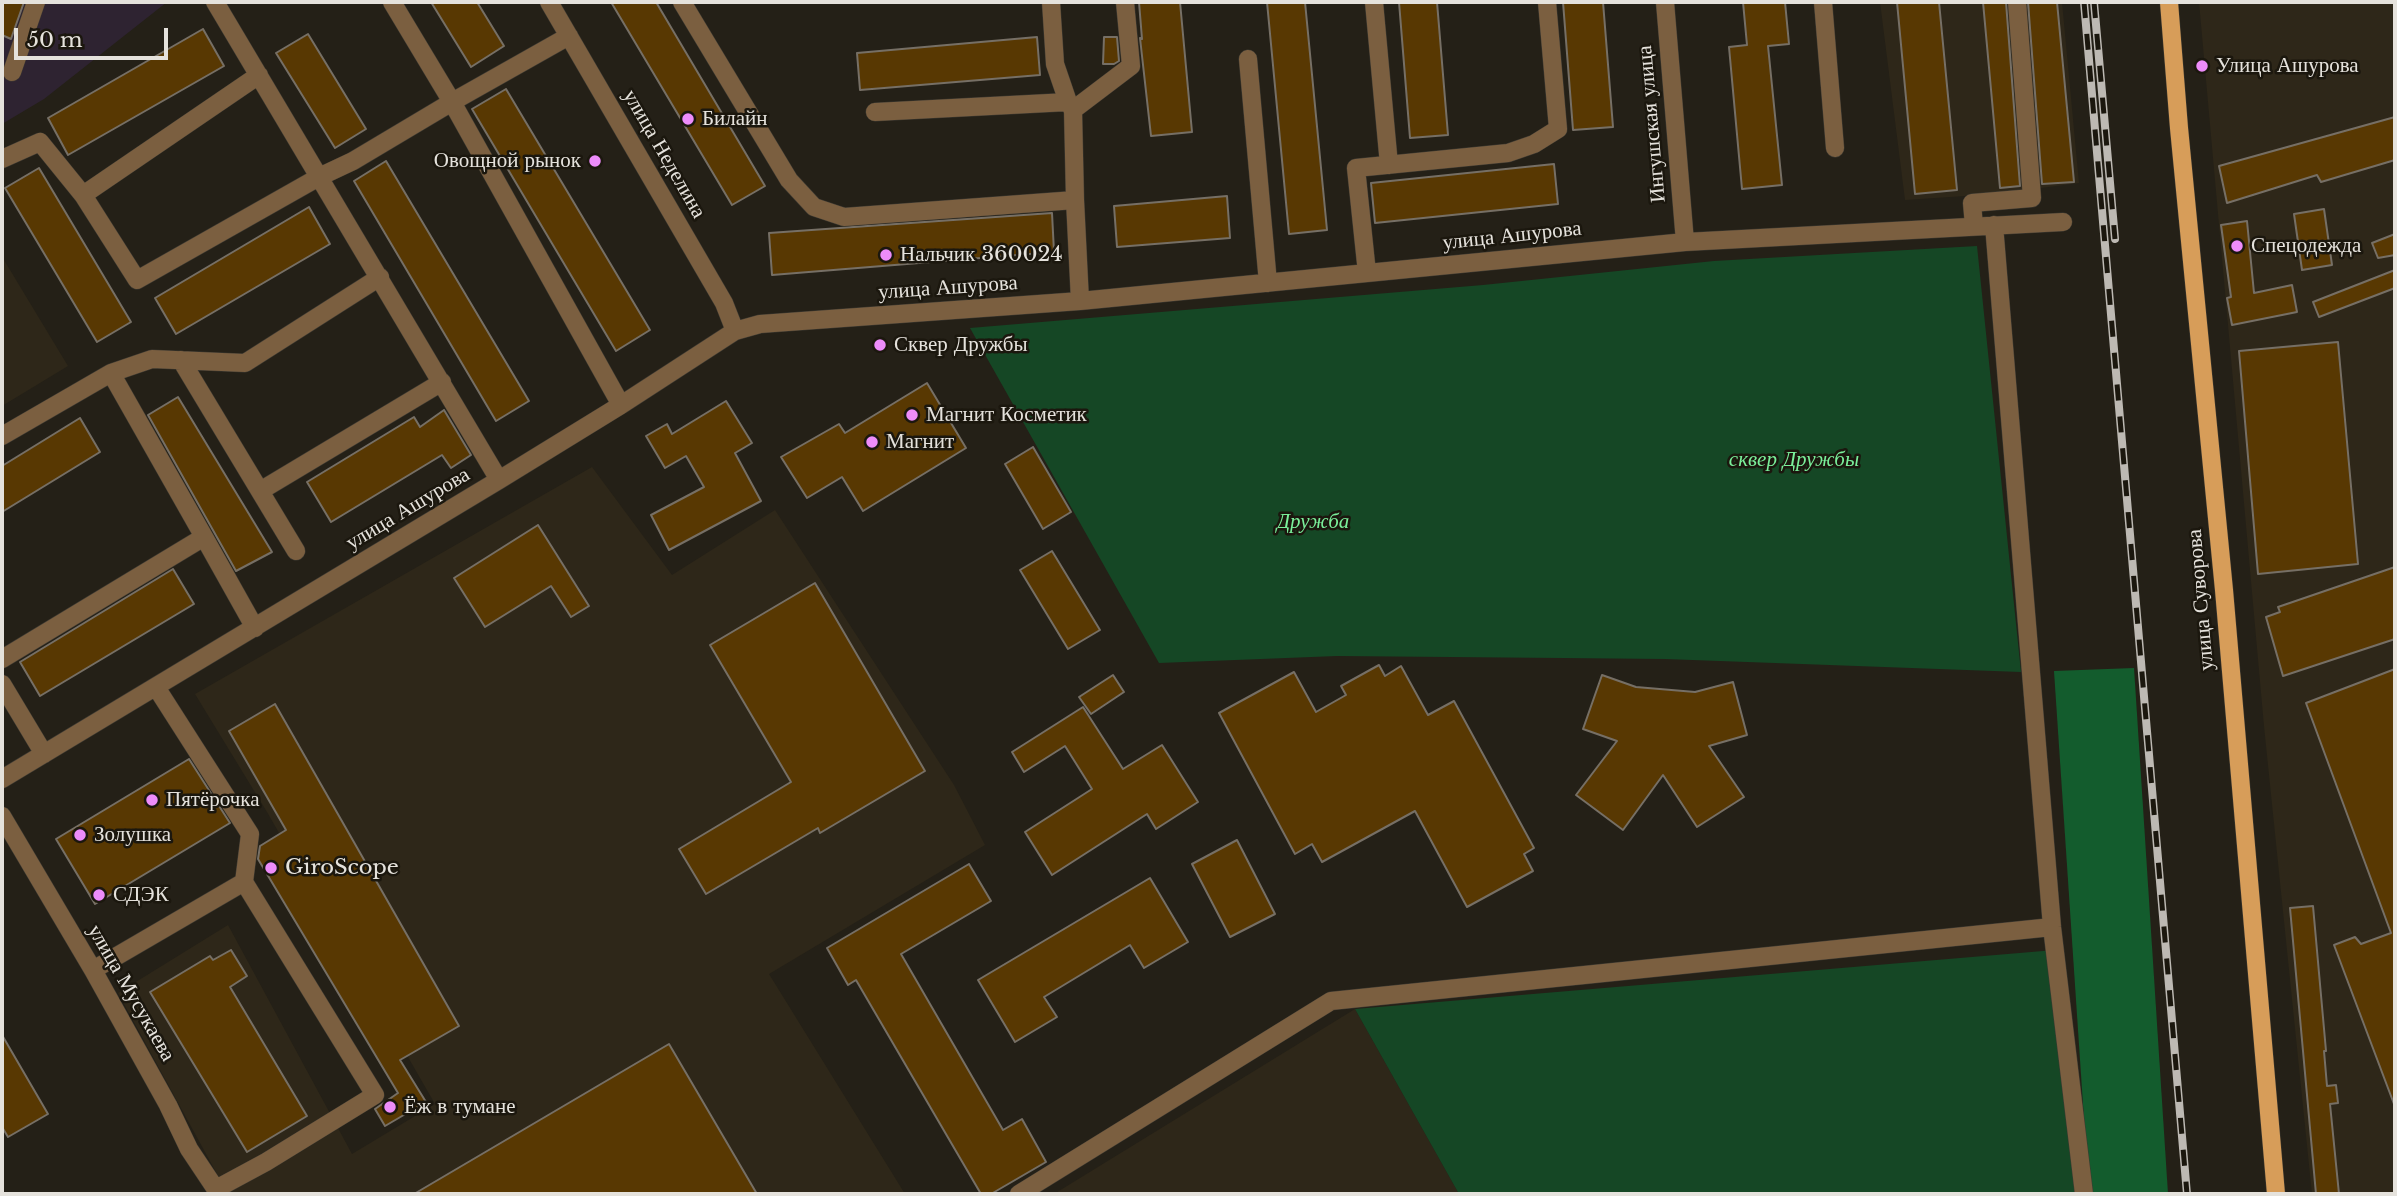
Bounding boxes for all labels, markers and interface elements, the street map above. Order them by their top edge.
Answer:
scale bar [18,14,172,58]
text: 50 m [27,27,82,53]
street label: Ингушская улица [1633,44,1671,204]
place label: Улица Ашурова [2216,53,2359,79]
marker: Улица Ашурова [2194,58,2210,74]
street label: улица Неделина [617,85,711,223]
place label: Билайн [702,106,768,132]
marker: Билайн [680,111,696,127]
place label: Овощной рынок [434,148,581,174]
marker: Овощной рынок [587,153,603,169]
street label: улица Ашурова [1441,216,1583,256]
place label: Спецодежда [2251,233,2361,259]
marker: Спецодежда [2229,238,2245,254]
place label: Нальчик 360024 [900,242,1063,268]
marker: Нальчик 360024 [878,247,894,263]
street label: улица Ашурова [877,271,1019,305]
place label: Сквер Дружбы [894,332,1028,358]
marker: Сквер Дружбы [872,337,888,353]
place label: Магнит Косметик [926,402,1087,428]
marker: Магнит Косметик [904,407,920,423]
place label: Магнит [886,429,954,455]
marker: Магнит [864,434,880,450]
park label: сквер Дружбы [1729,447,1859,473]
street label: улица Ашурова [342,462,474,556]
park label: Дружба [1277,509,1349,535]
street label: улица Суворова [2182,528,2220,672]
place label: Пятёрочка [166,787,260,813]
marker: Пятёрочка [144,792,160,808]
place label: Золушка [94,822,171,848]
marker: Золушка [72,827,88,843]
place label: GiroScope [285,855,399,881]
marker: GiroScope [263,860,279,876]
place label: СДЭК [113,882,169,908]
marker: СДЭК [91,887,107,903]
street label: улица Мусукаева [82,920,180,1066]
place label: Ёж в тумане [404,1094,515,1120]
marker: Ёж в тумане [382,1099,398,1115]

